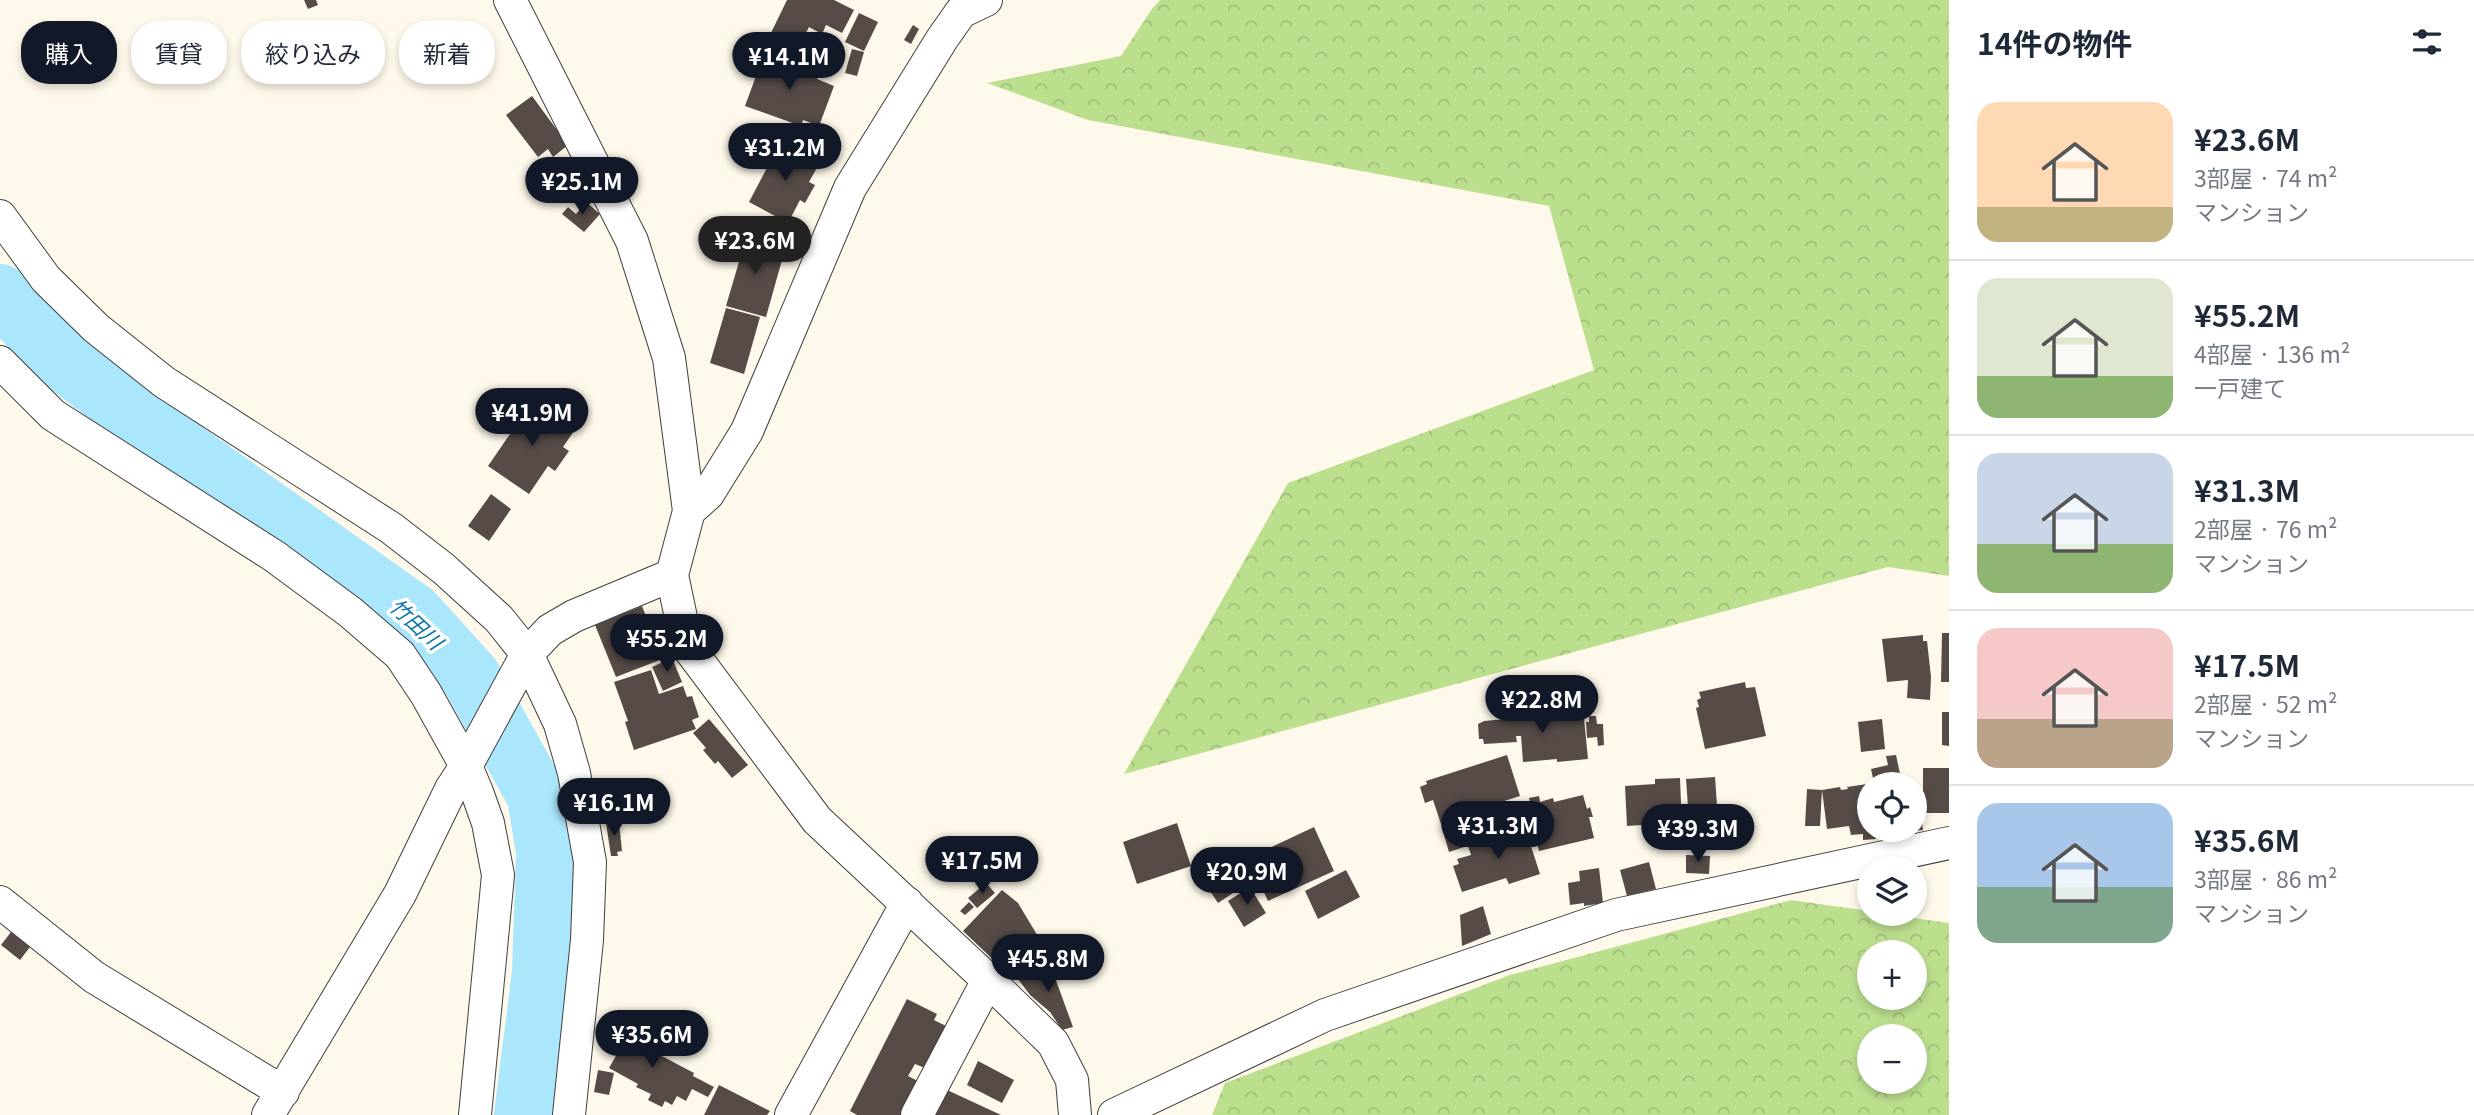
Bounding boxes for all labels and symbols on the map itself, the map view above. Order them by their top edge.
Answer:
pin: ¥14.1M [732,32,846,92]
pin: ¥31.2M [728,124,842,183]
pin: ¥25.1M [525,158,639,217]
pin: ¥23.6M [698,216,812,276]
pin: ¥41.9M [475,388,589,448]
water label: 竹田川 [384,591,452,657]
pin: ¥55.2M [610,614,724,674]
pin: ¥22.8M [1485,676,1599,735]
pin: ¥16.1M [557,778,671,838]
pin: ¥31.3M [1441,802,1555,861]
pin: ¥39.3M [1641,804,1755,864]
pin: ¥17.5M [925,836,1039,896]
pin: ¥20.9M [1190,848,1304,907]
pin: ¥45.8M [991,934,1105,994]
pin: ¥35.6M [595,1010,709,1070]

